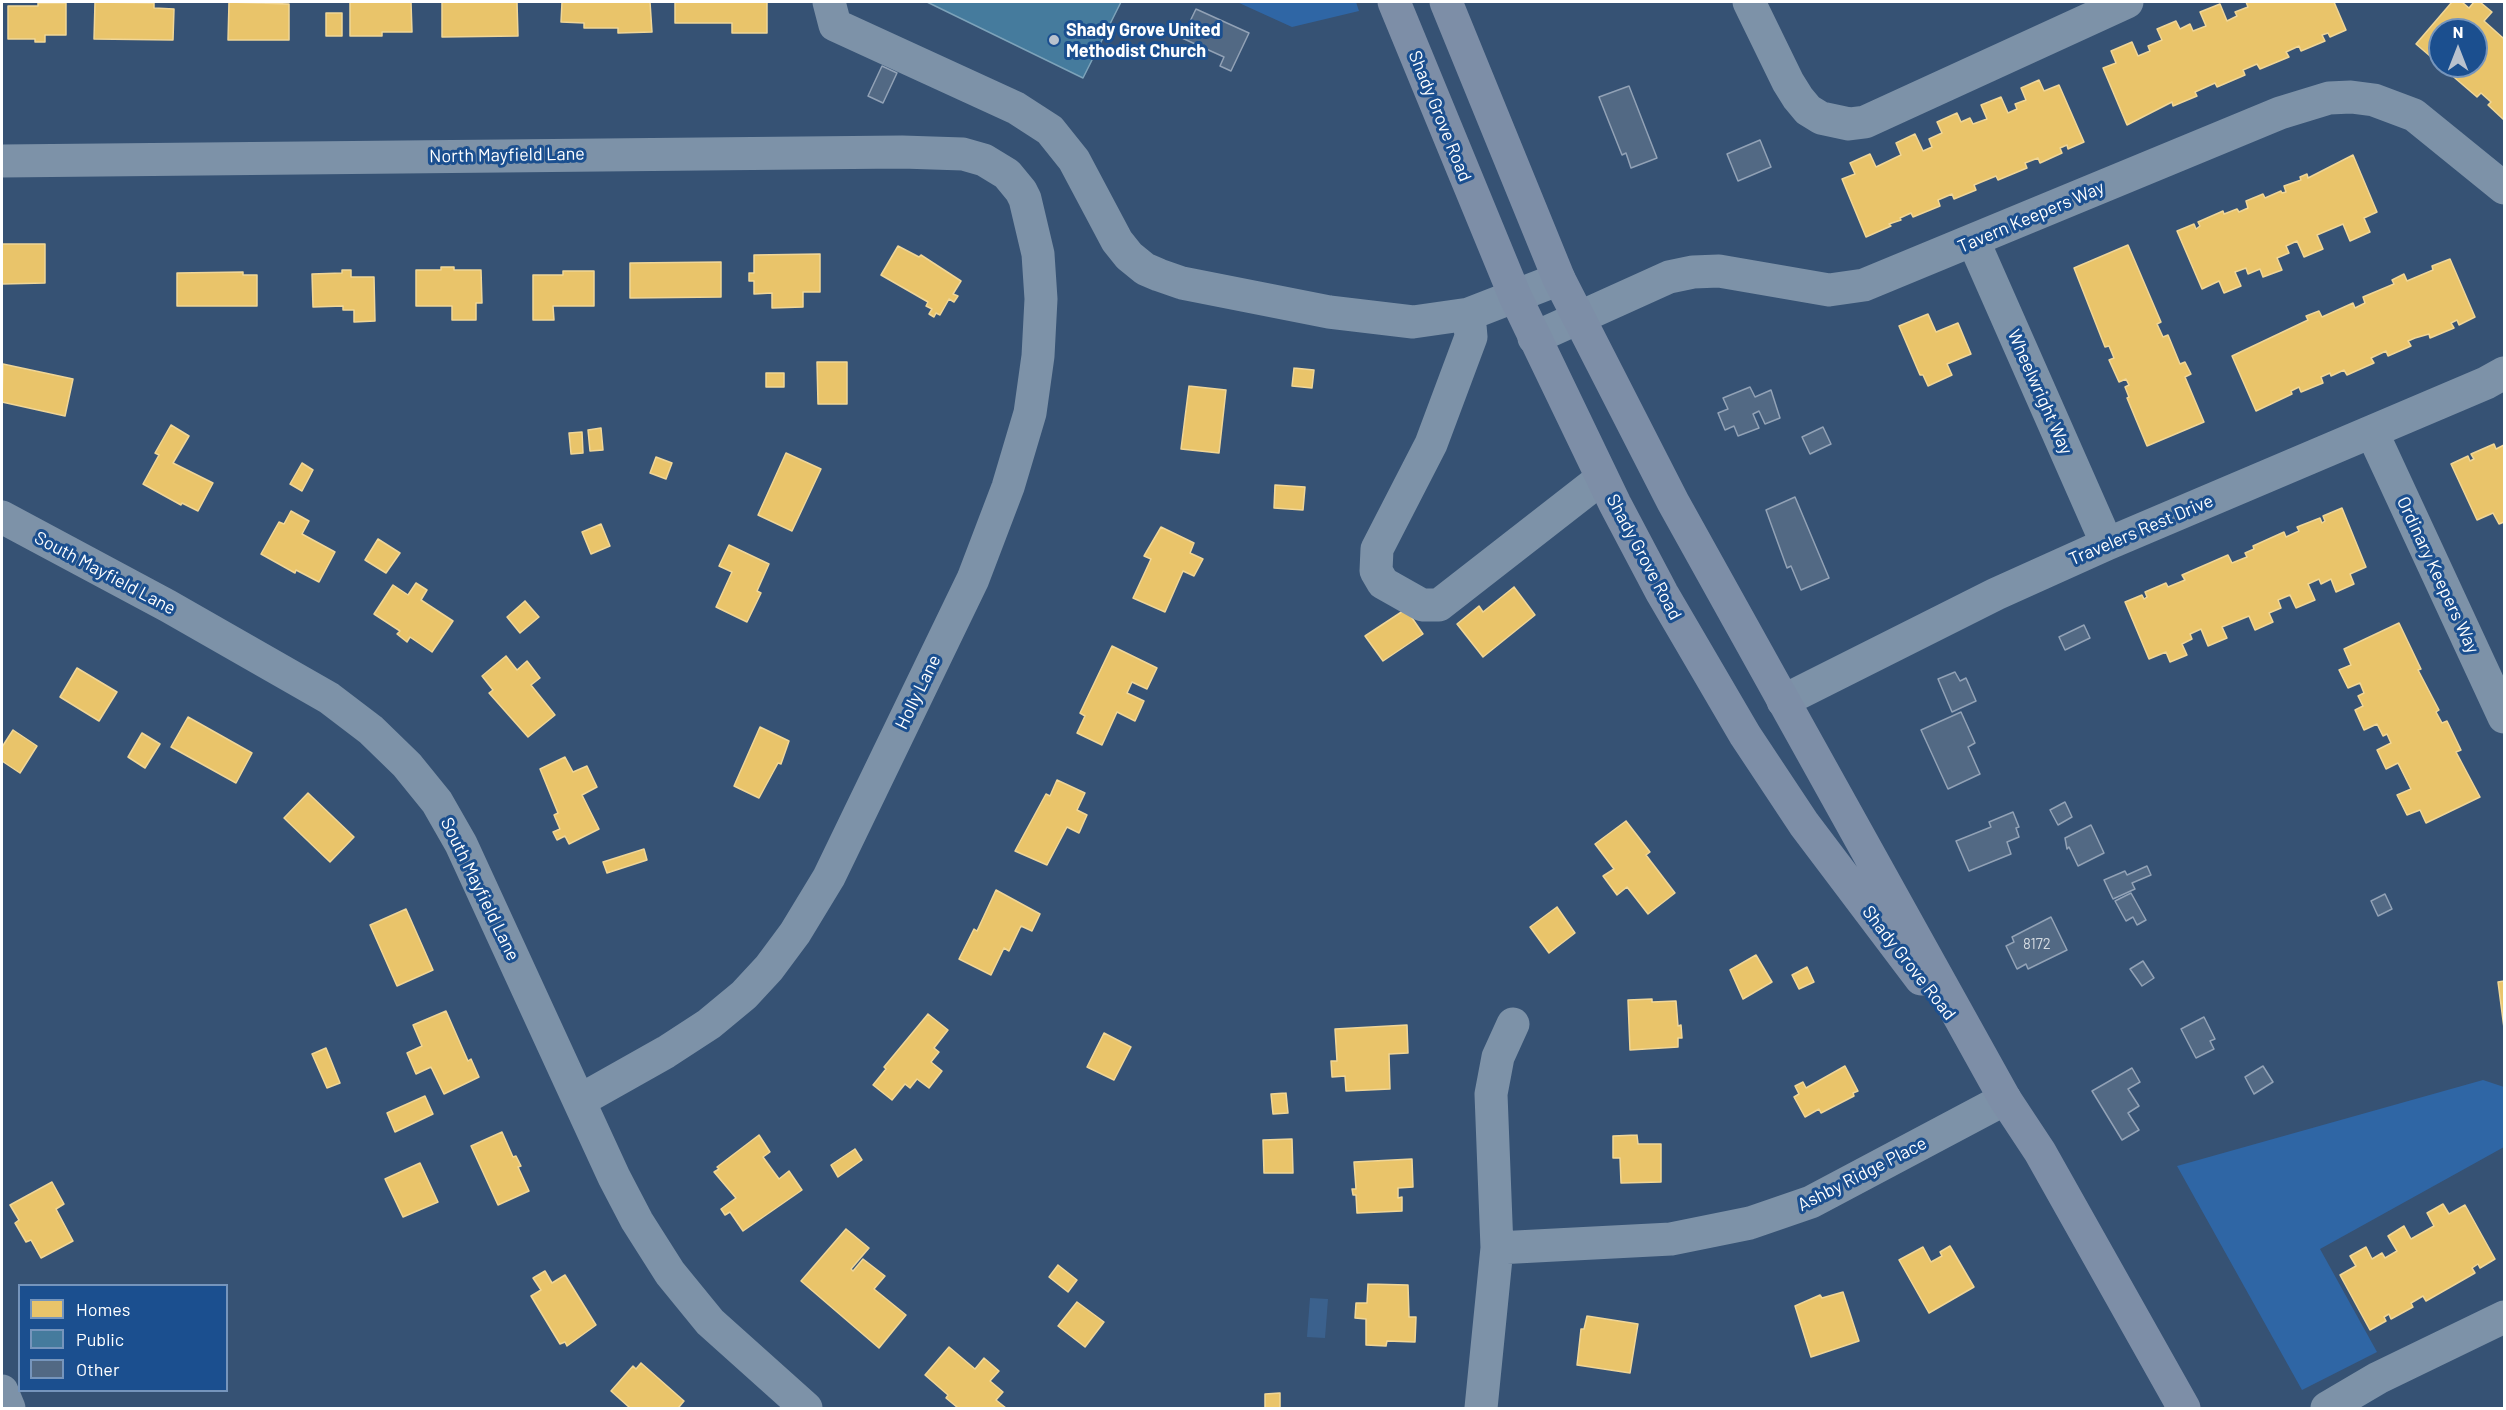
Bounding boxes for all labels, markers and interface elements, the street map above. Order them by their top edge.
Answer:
north arrow [2428,18,2488,78]
place label: Shady Grove United Methodist Church [1066,19,1221,62]
text: N [2453,22,2463,41]
marker: Shady Grove United Methodist Church [1047,33,1061,47]
street label: Shady Grove Road [1404,47,1476,185]
street label: North Mayfield Lane [429,143,585,167]
street label: Tavern Keepers Way [1954,176,2108,258]
street label: Wheelwright Way [2003,326,2077,458]
street label: Shady Grove Road [1602,490,1686,624]
street label: Travelers Rest Drive [2066,490,2216,570]
street label: Ordinary Keepers Way [2392,493,2484,657]
street label: South Mayfield Lane [31,527,179,619]
street label: Holly Lane [891,651,945,733]
street label: South Mayfield Lane [436,814,524,964]
street label: Shady Grove Road [1858,901,1960,1025]
house number: 8172 [2023,935,2051,953]
street label: Ashby Ridge Place [1794,1132,1930,1216]
legend [18,1284,228,1392]
text: Homes [76,1298,130,1320]
text: Public [76,1328,124,1350]
text: Other [76,1358,119,1380]

